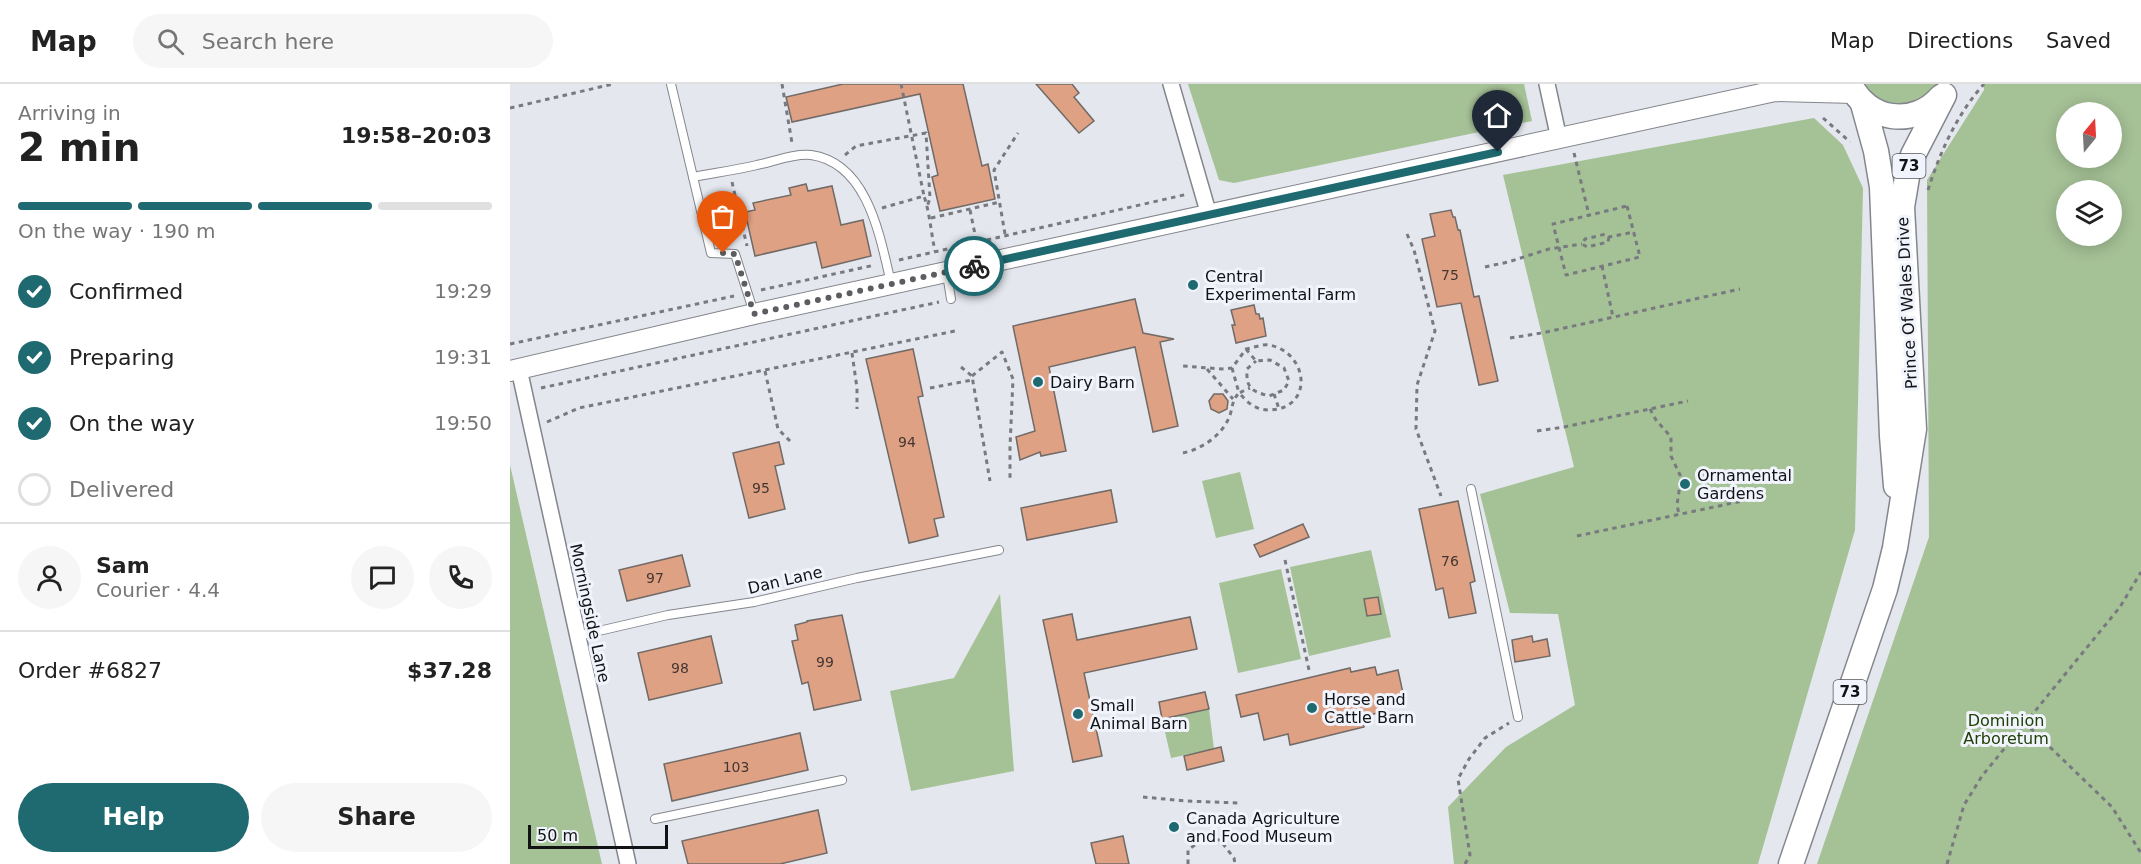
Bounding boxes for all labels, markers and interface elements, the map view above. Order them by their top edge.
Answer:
search box [133,14,553,68]
text: Map [30,25,97,58]
icon: search [154,25,187,58]
text: Search here [202,29,334,54]
text: Map [1830,29,1874,53]
text: Directions [1907,29,2013,53]
text: Saved [2046,29,2111,53]
pin [1472,90,1523,152]
icon: home [1481,99,1514,132]
text: Arriving in [18,101,121,125]
north arrow [2056,102,2122,168]
map controls [2056,102,2122,246]
text: 19:58–20:03 [341,123,492,148]
text: 2 min [18,125,140,170]
road number: 73 [1892,154,1926,178]
button: layers [2056,180,2122,246]
pin [697,191,748,253]
icon: bag [706,200,739,233]
street label: Prince Of Wales Drive [1893,216,1921,390]
text: On the way · 190 m [18,219,216,243]
courier [944,236,1004,296]
icon: bike [958,250,991,283]
place label: Central Experimental Farm [1205,267,1356,304]
house number: 75 [1441,267,1459,283]
icon: check [18,275,51,308]
marker: Central Experimental Farm [1186,278,1200,292]
text: Confirmed [69,279,183,304]
text: 19:29 [434,279,492,303]
icon: check [18,341,51,374]
text: Preparing [69,345,175,370]
text: 19:31 [434,345,492,369]
place label: Dairy Barn [1050,373,1135,392]
marker: Dairy Barn [1031,375,1045,389]
icon: check [18,407,51,440]
text: On the way [69,411,195,436]
text: 19:50 [434,411,492,435]
house number: 94 [898,434,916,450]
place label: Ornamental Gardens [1697,466,1792,503]
text: Delivered [69,477,174,502]
marker: Ornamental Gardens [1678,477,1692,491]
house number: 95 [752,480,770,496]
street label: Morningside Lane [566,542,614,684]
button: person [18,546,81,609]
button: chat [351,546,414,609]
button: phone [429,546,492,609]
text: Sam [96,553,150,578]
house number: 76 [1441,553,1459,569]
street label: Dan Lane [746,562,824,598]
house number: 97 [646,570,664,586]
text: Courier · 4.4 [96,578,220,602]
house number: 99 [816,654,834,670]
text: Order #6827 [18,658,162,683]
text: $37.28 [407,658,492,683]
house number: 98 [671,660,689,676]
road number: 73 [1834,680,1866,704]
place label: Horse and Cattle Barn [1324,690,1414,727]
place label: Small Animal Barn [1090,696,1188,733]
marker: Horse and Cattle Barn [1305,701,1319,715]
marker: Small Animal Barn [1071,707,1085,721]
park label: Dominion Arboretum [1963,711,2049,748]
house number: 103 [723,759,749,775]
button: Help [18,783,249,852]
button: Share [261,783,492,852]
place label: Canada Agriculture and Food Museum [1186,809,1340,846]
marker: Canada Agriculture and Food Museum [1167,820,1181,834]
scale bar [528,822,668,850]
text: 50 m [537,826,578,845]

